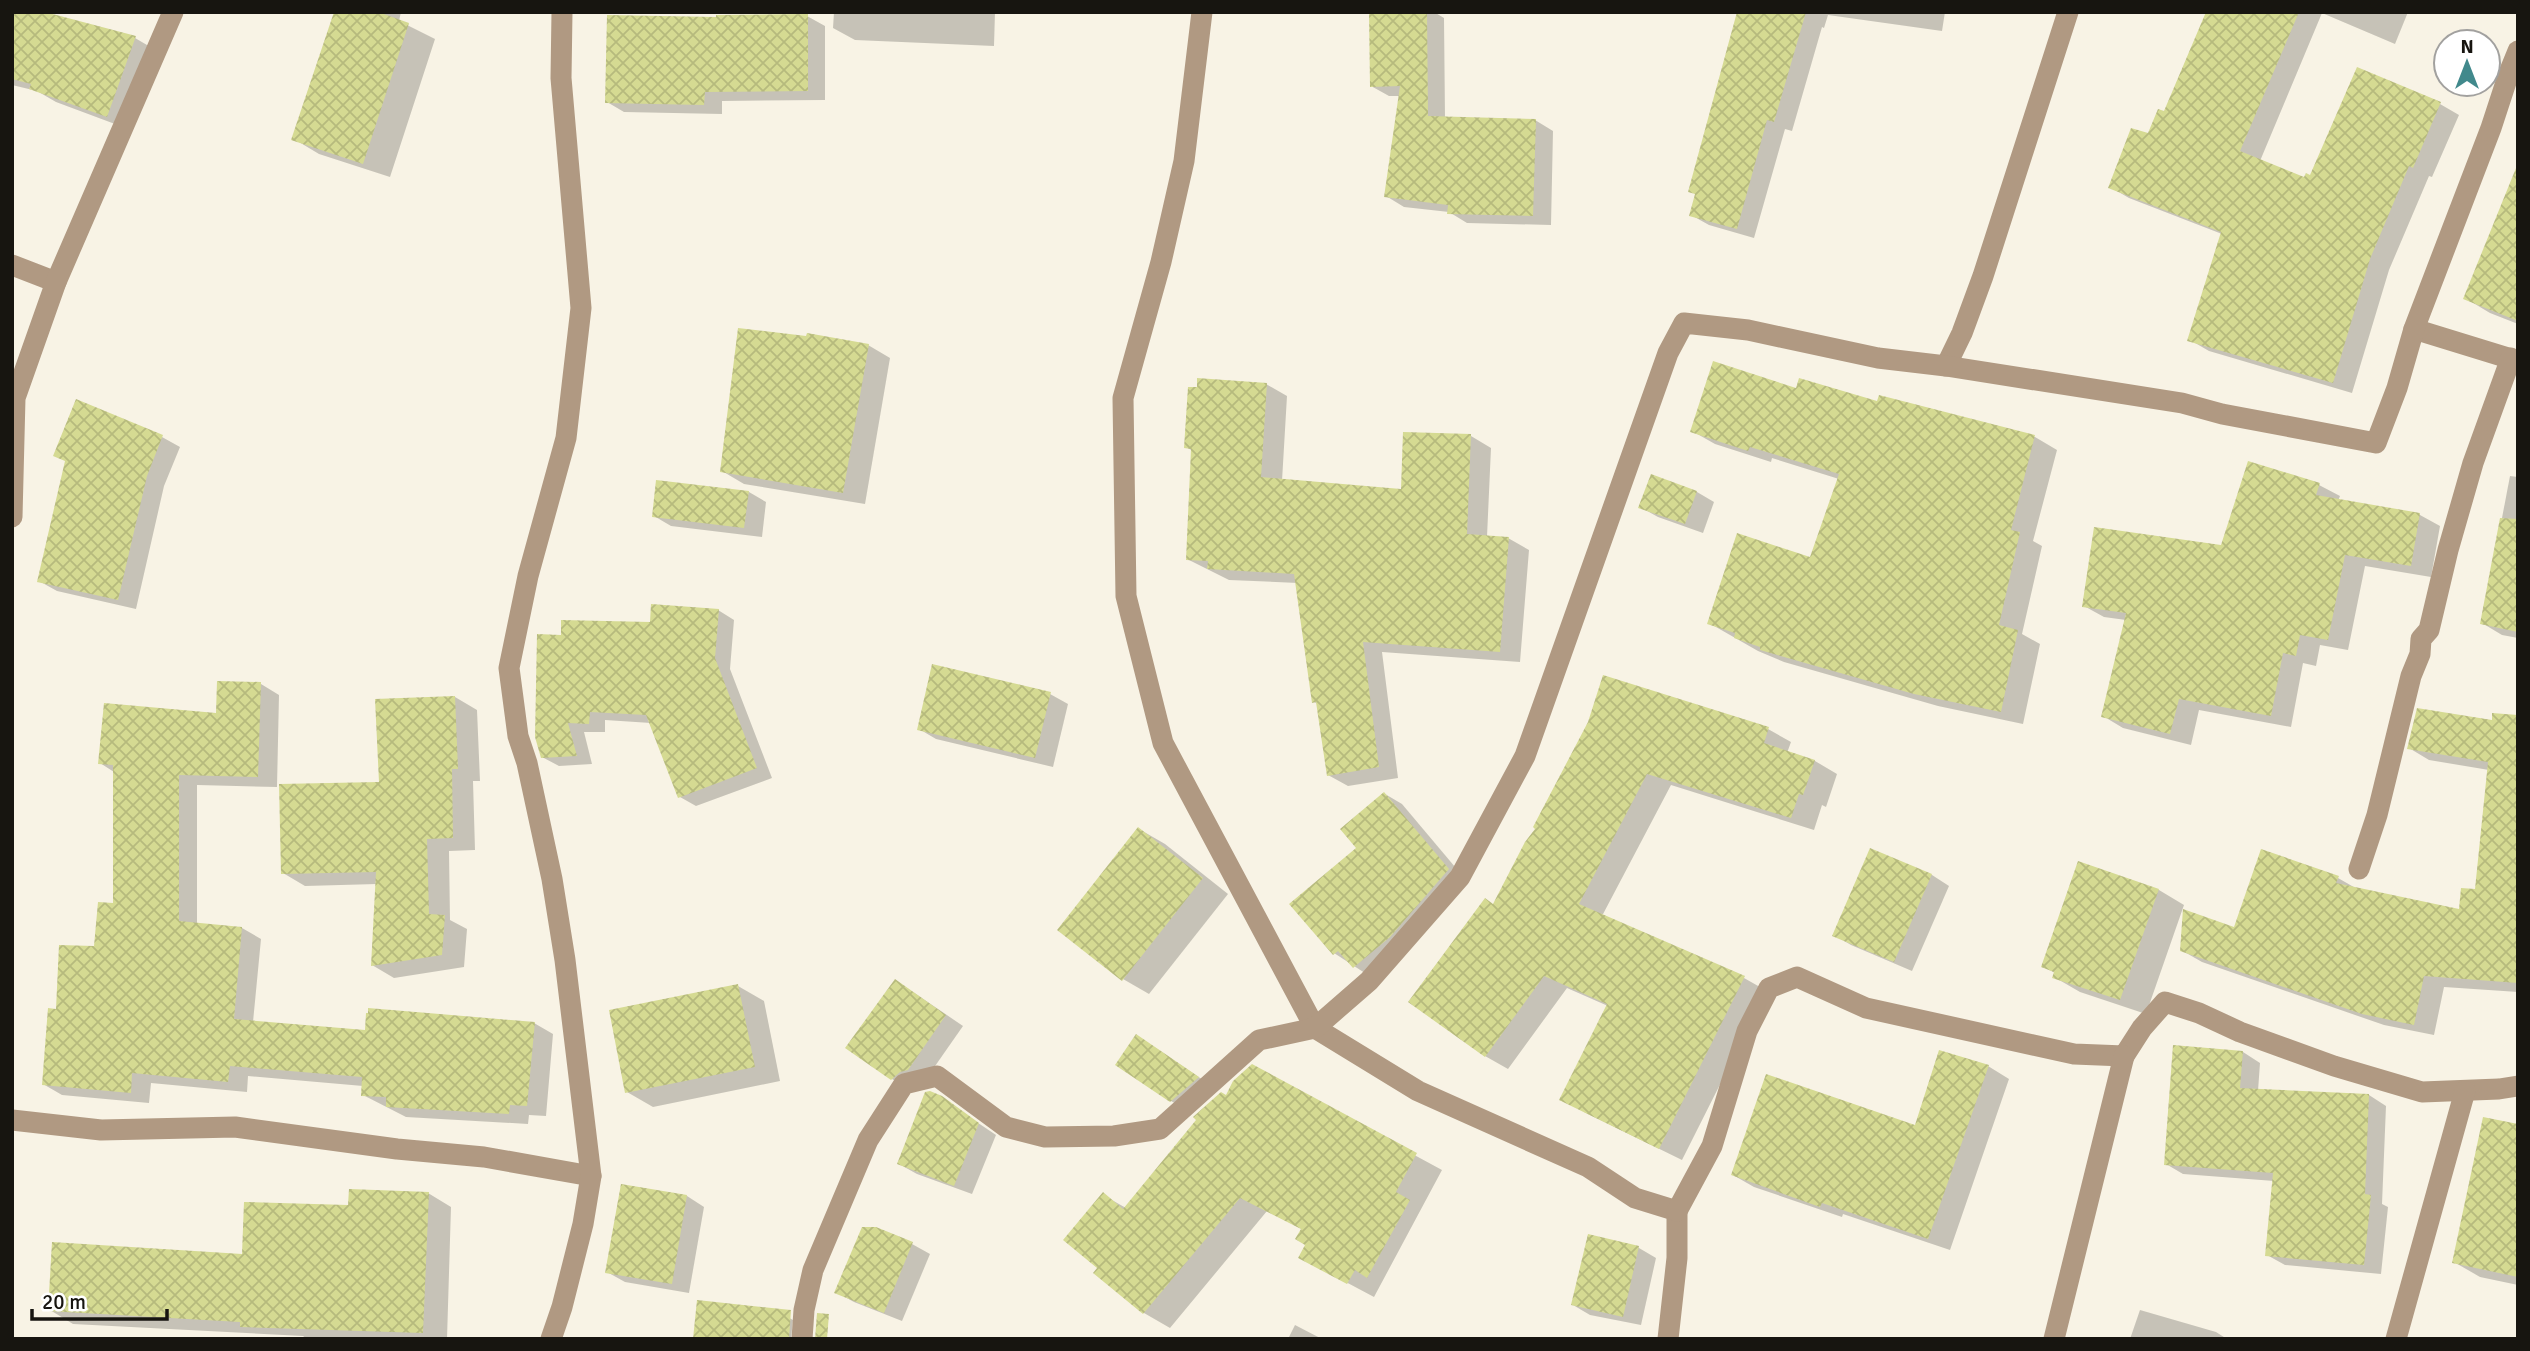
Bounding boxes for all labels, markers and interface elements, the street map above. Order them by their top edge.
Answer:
north arrow [2432,28,2502,98]
text: N [2460,35,2474,59]
scale bar [32,1278,166,1322]
text: 20 m [42,1289,86,1315]

